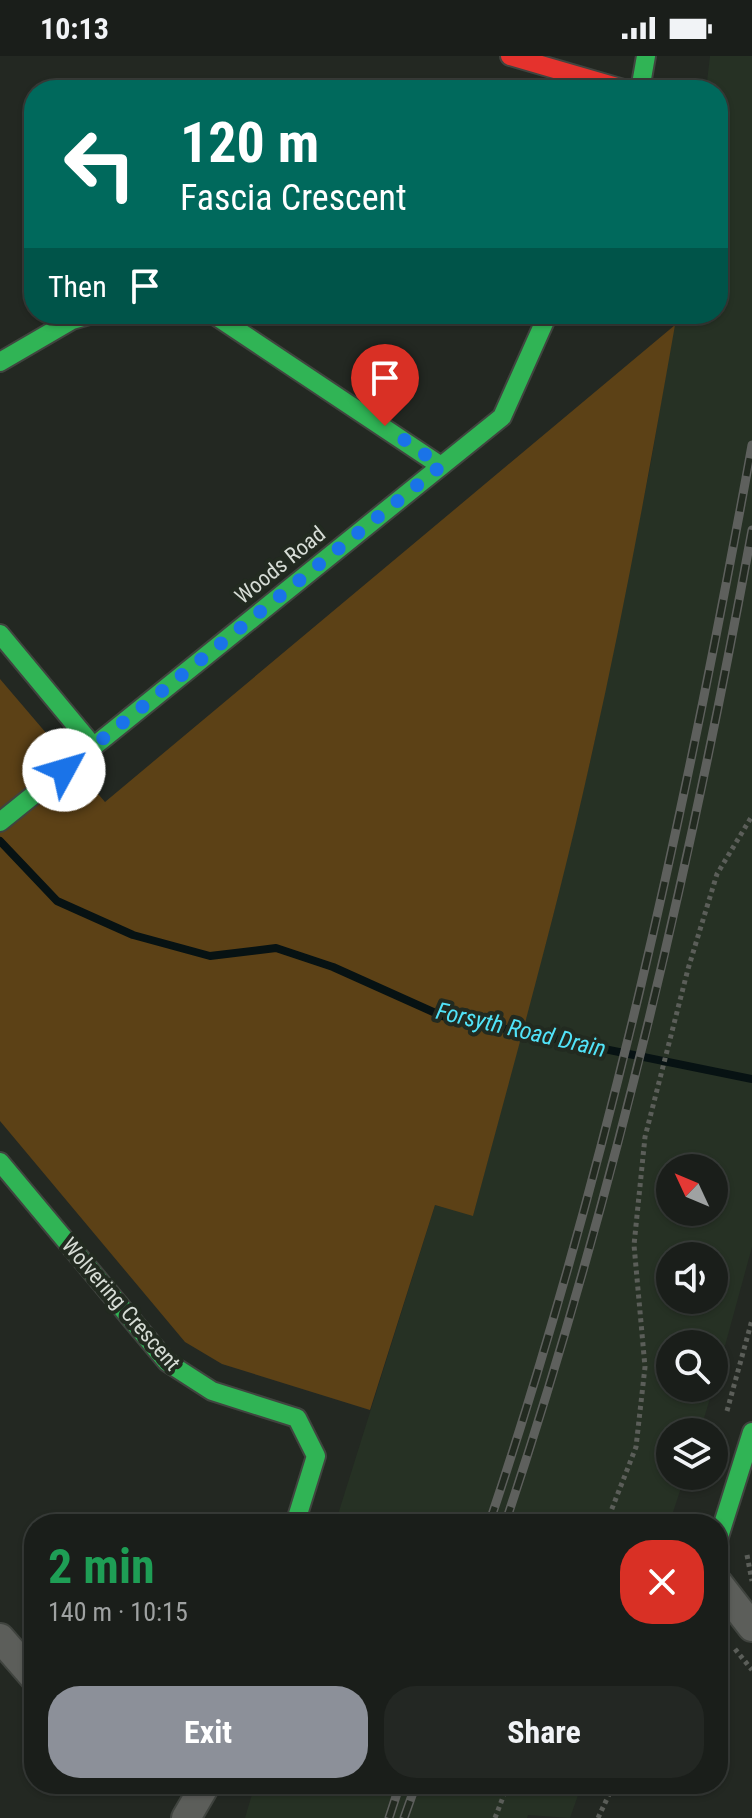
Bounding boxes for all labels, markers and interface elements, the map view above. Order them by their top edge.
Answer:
text: 10:13 [40,11,109,46]
text: 120 m [180,110,319,176]
icon: left [48,112,152,216]
text: Fascia Crescent [180,177,407,219]
icon: arrive [123,264,167,308]
text: Then [48,269,107,304]
pin [351,344,419,426]
icon: arrive [363,356,407,400]
street label: Woods Road [230,521,330,609]
position arrow [22,728,106,812]
water label: Forsyth Road Drain [433,997,609,1063]
north arrow [656,1154,728,1226]
map controls [656,1154,728,1490]
street label: Wolvering Crescent [57,1233,185,1375]
button: sound [656,1242,728,1314]
button: search [656,1330,728,1402]
button: layers [656,1418,728,1490]
text: 2 min [48,1538,155,1595]
button: close [620,1540,704,1624]
text: 140 m · 10:15 [48,1597,188,1627]
button: Exit [48,1686,368,1778]
button: Share [384,1686,704,1778]

